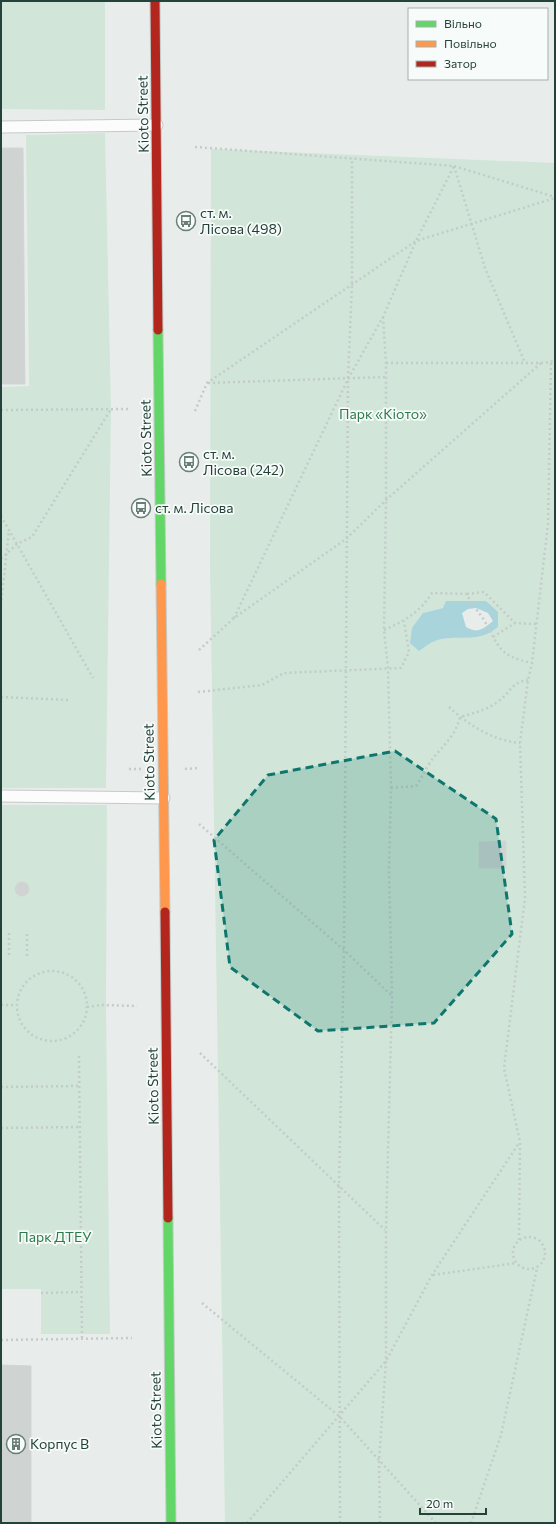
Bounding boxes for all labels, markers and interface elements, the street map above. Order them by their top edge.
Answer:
legend [408,8,548,80]
text: Вільно [444,16,482,30]
text: Повільно [444,36,497,50]
text: Затор [444,56,477,70]
street label: Kioto Street [133,75,152,153]
place label: ст. м. Лісова (498) [200,204,282,237]
bus stop icon: ст. м. Лісова (498) [175,210,197,232]
street label: Kioto Street [136,399,155,477]
park label: Парк «Кіото» [339,405,427,422]
place label: ст. м. Лісова (242) [203,445,284,478]
bus stop icon: ст. м. Лісова (242) [178,451,200,473]
bus stop icon: ст. м. Лісова [130,497,152,519]
place label: ст. м. Лісова [155,499,234,516]
street label: Kioto Street [139,723,158,801]
street label: Kioto Street [143,1047,162,1125]
park label: Парк ДТЕУ [18,1228,92,1245]
street label: Kioto Street [146,1371,165,1449]
building icon: Корпус В [5,1433,27,1455]
place label: Корпус В [30,1435,89,1452]
scale bar [420,1490,486,1516]
text: 20 m [426,1496,453,1510]

